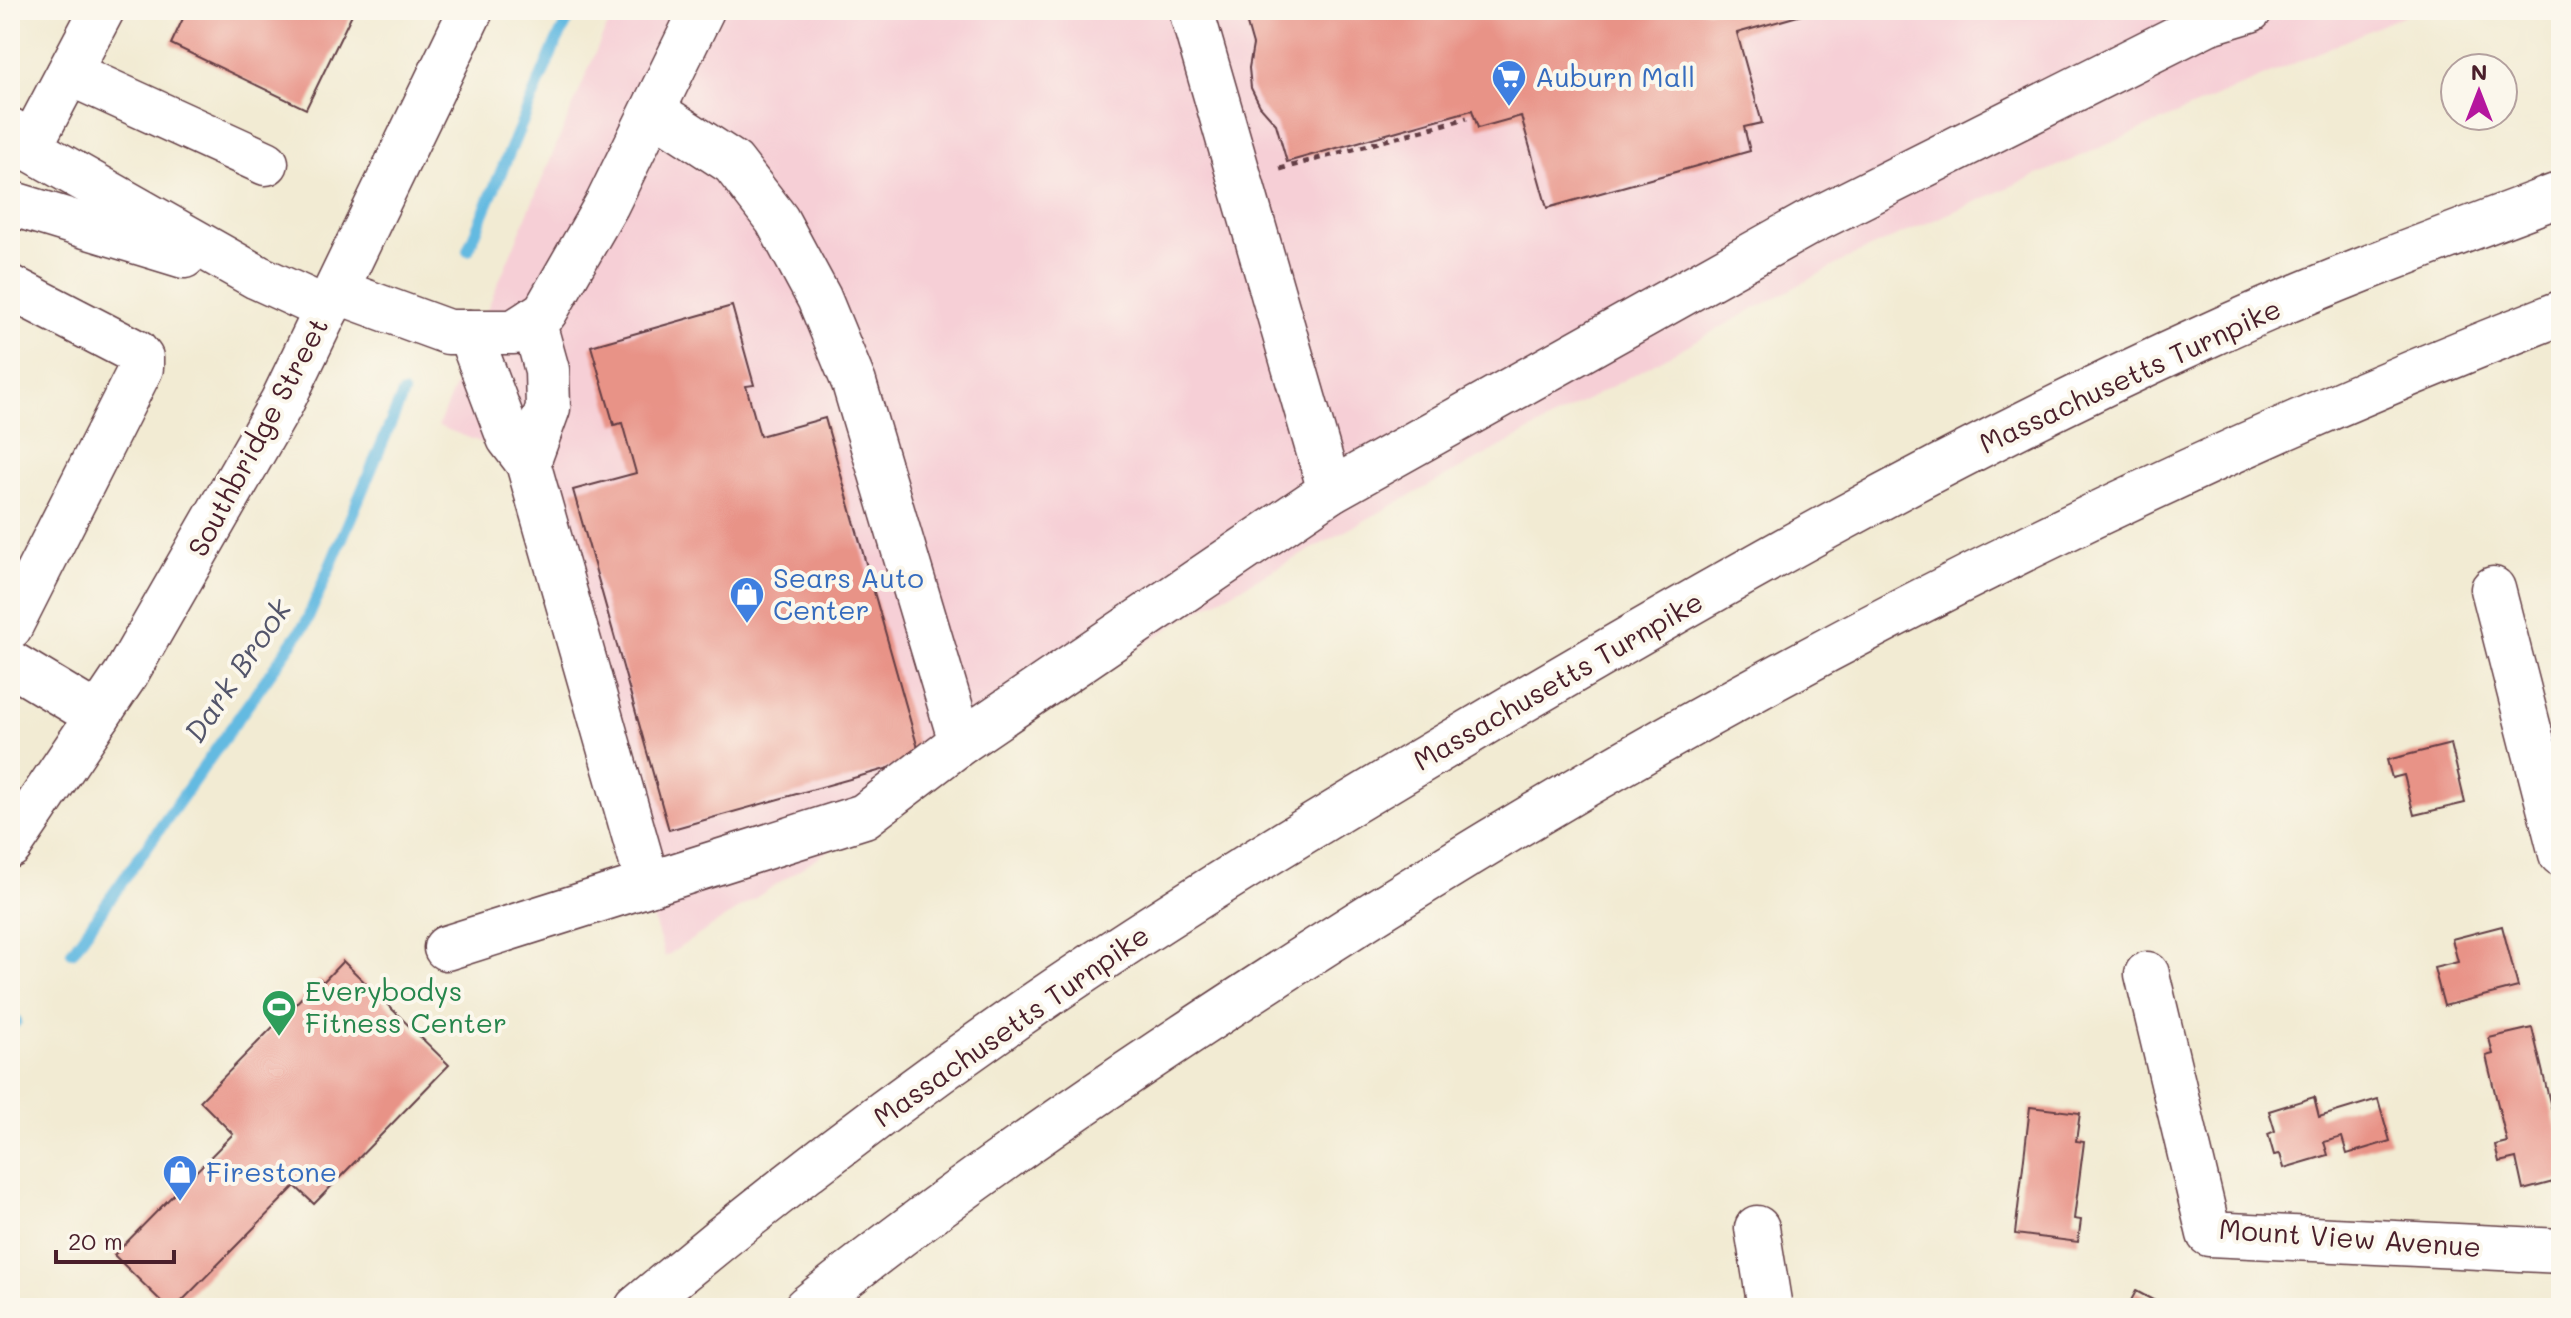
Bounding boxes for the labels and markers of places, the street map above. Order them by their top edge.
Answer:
supermarket icon: Auburn Mall [1490,58,1528,108]
place label: Auburn Mall [1535,58,1695,94]
place label: Sears Auto Center [773,559,924,627]
shop icon: Sears Auto Center [728,575,766,625]
place label: Everybodys Fitness Center [305,972,507,1040]
sports icon: Everybodys Fitness Center [260,988,298,1038]
shop icon: Firestone [161,1153,199,1203]
place label: Firestone [206,1153,337,1189]

